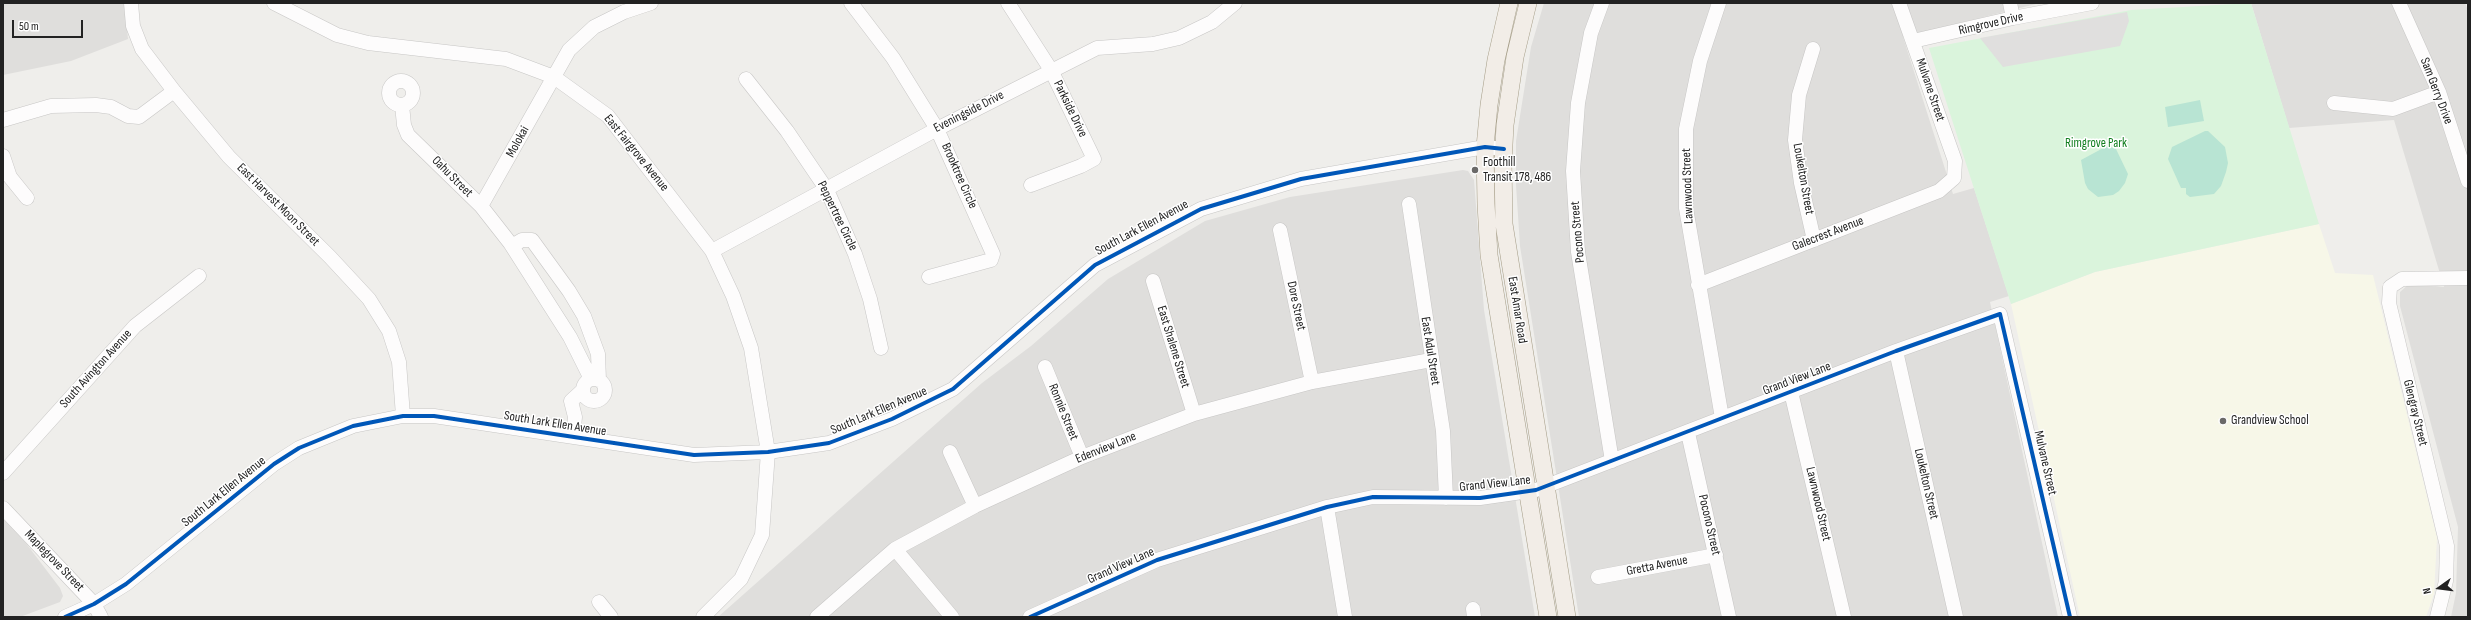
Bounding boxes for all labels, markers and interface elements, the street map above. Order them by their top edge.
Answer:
street label: Rimgrove Drive [1957,9,2025,39]
scale bar [14,12,85,38]
text: 50 m [19,19,39,34]
street label: Sam Gerry Drive [2416,55,2456,127]
street label: Mulvane Street [1912,56,1948,124]
street label: Parkside Drive [1050,78,1090,140]
street label: Eveningside Drive [931,88,1007,136]
street label: East Fairgrove Avenue [600,111,672,195]
street label: Molokai [503,124,533,160]
park label: Rimgrove Park [2065,136,2127,152]
street label: Brooktree Circle [938,141,980,211]
street label: Loukelton Street [1789,142,1817,216]
street label: Lawnwood Street [1679,148,1697,224]
street label: Oahu Street [428,153,476,201]
place label: Foothill Transit 178, 486 [1483,155,1551,186]
street label: East Harvest Moon Street [233,160,323,250]
marker: Foothill Transit 178, 486 [1470,165,1480,175]
street label: Peppertree Circle [813,179,861,253]
street label: South Lark Ellen Avenue [1093,197,1191,259]
street label: Pocono Street [1568,200,1588,264]
street label: Galecrest Avenue [1790,213,1866,255]
street label: East Amar Road [1504,275,1530,345]
street label: Dore Street [1283,280,1309,332]
street label: East Shalene Street [1153,304,1193,390]
street label: East Adul Street [1417,316,1443,386]
street label: South Avington Avenue [57,327,135,411]
street label: Grand View Lane [1761,359,1833,399]
street label: Glengray Street [2399,378,2431,448]
street label: Ronnie Street [1045,381,1081,443]
street label: South Lark Ellen Avenue [828,384,930,438]
street label: South Lark Ellen Avenue [503,408,607,440]
place label: Grandview School [2231,413,2309,429]
marker: Grandview School [2218,416,2228,426]
street label: Edenview Lane [1073,429,1139,467]
street label: Mulvane Street [2030,429,2060,497]
street label: Loukelton Street [1910,447,1942,521]
street label: South Lark Ellen Avenue [179,453,269,531]
street label: Lawnwood Street [1802,465,1834,543]
street label: Grand View Lane [1459,473,1531,495]
street label: Pocono Street [1694,493,1724,557]
street label: Maplegrove Street [21,527,87,595]
street label: Grand View Lane [1085,544,1157,588]
street label: Gretta Avenue [1625,552,1689,580]
north arrow [2419,568,2459,608]
text: N [2420,587,2434,595]

